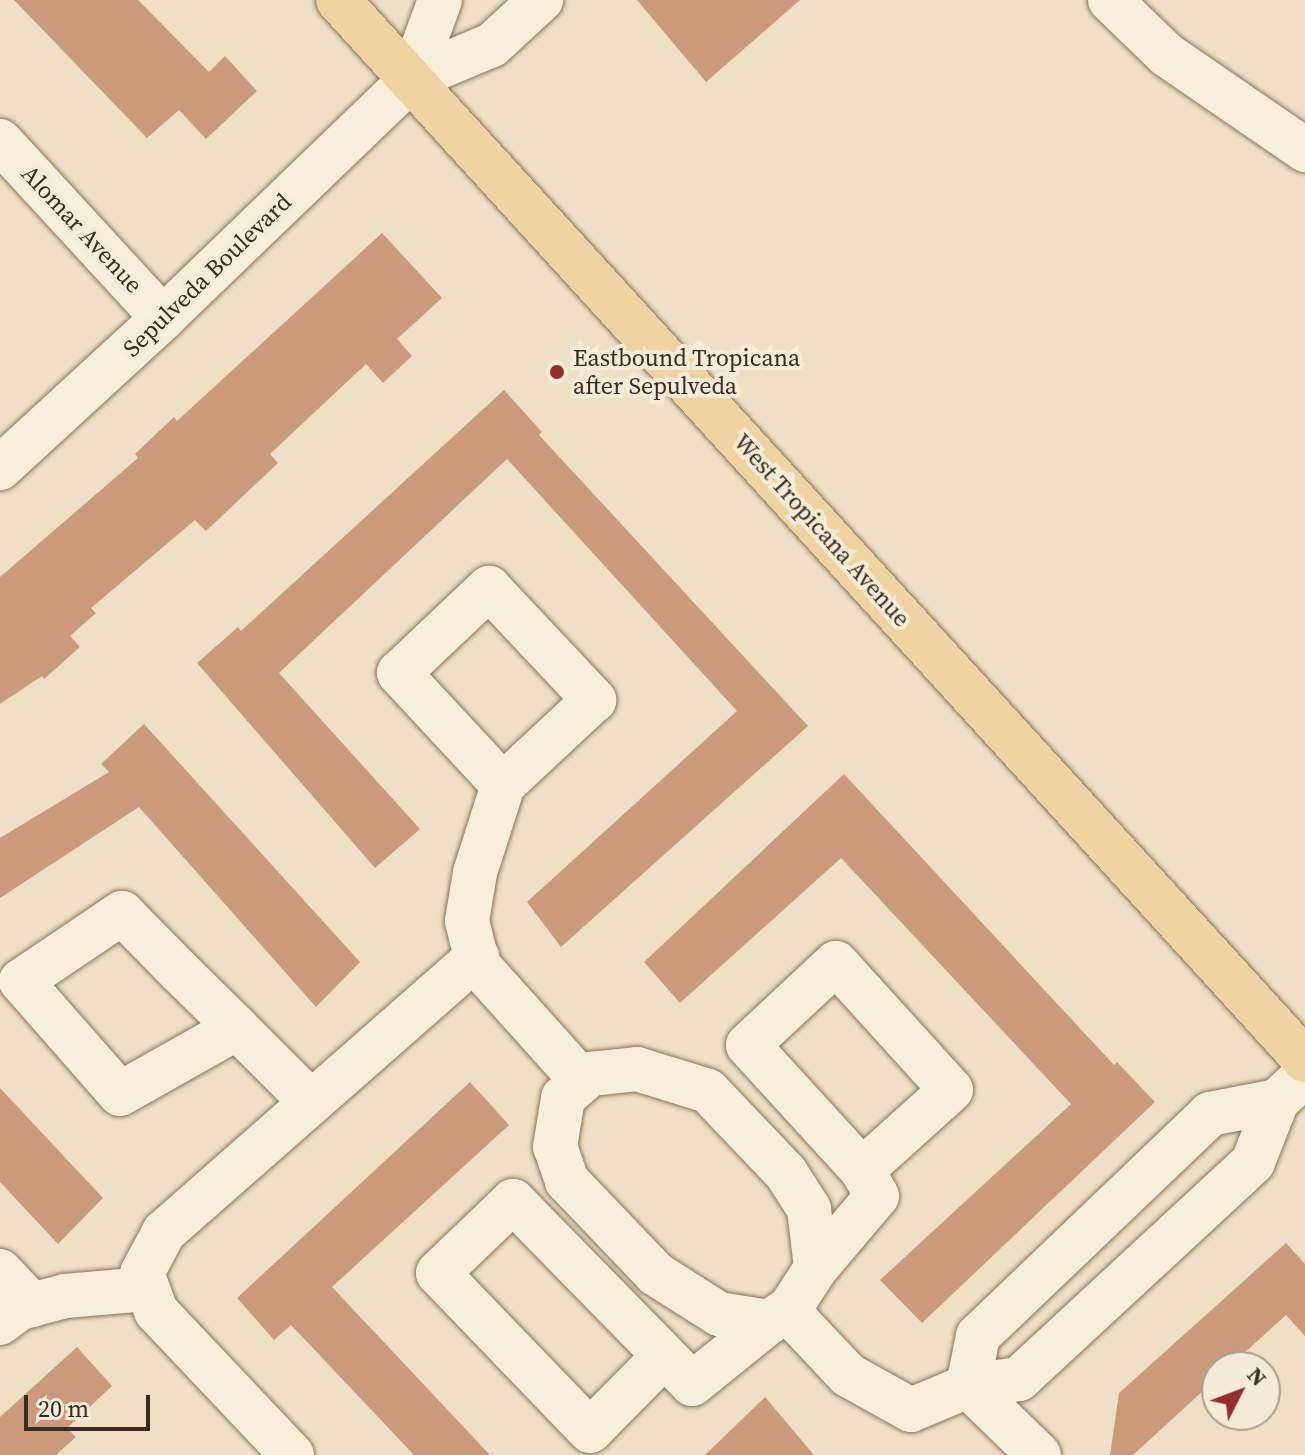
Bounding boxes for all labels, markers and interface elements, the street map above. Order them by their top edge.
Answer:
street label: Alomar Avenue [15,159,149,299]
street label: Sepulveda Boulevard [117,187,297,363]
place label: Eastbound Tropicana after Sepulveda [573,344,801,400]
marker: Eastbound Tropicana after Sepulveda [548,363,566,381]
street label: West Tropicana Avenue [728,427,916,633]
north arrow [1201,1351,1281,1431]
text: N [1241,1360,1274,1392]
scale bar [28,1379,154,1429]
text: 20 m [38,1392,89,1425]

